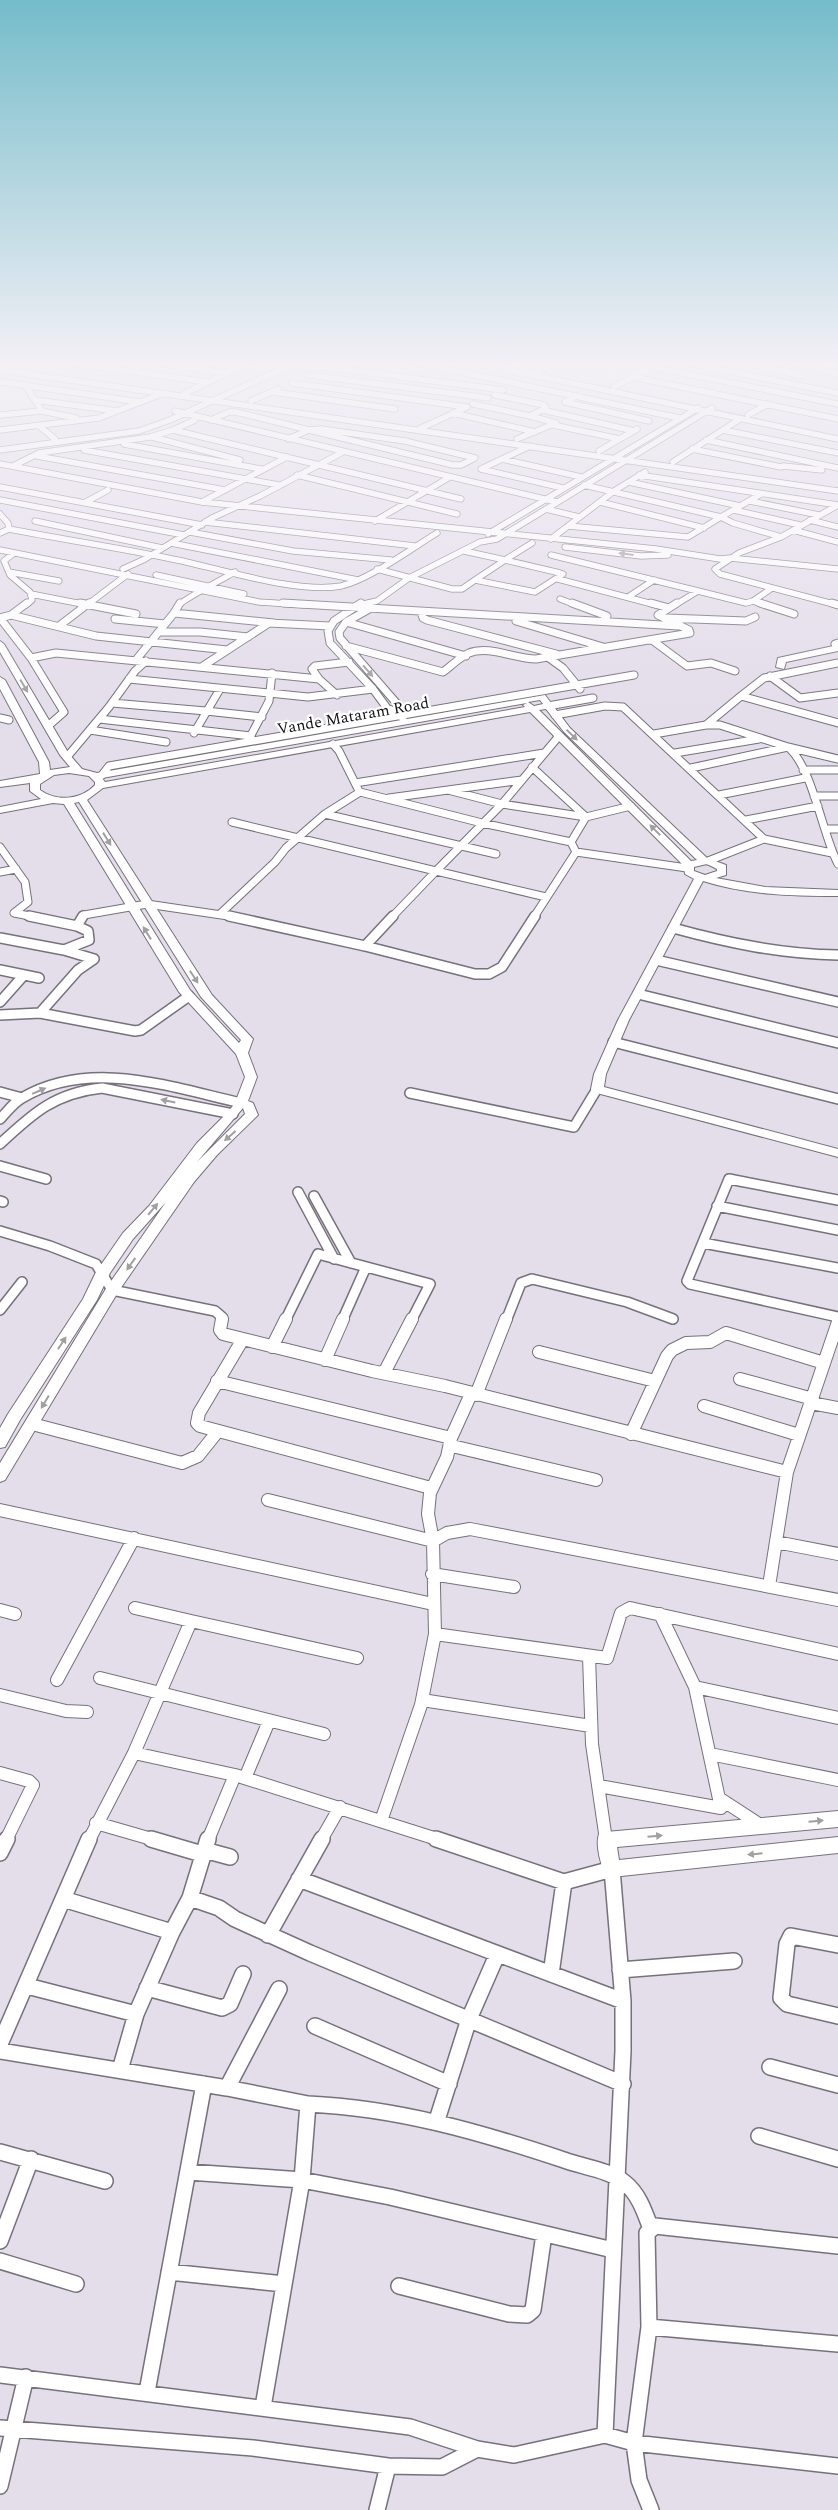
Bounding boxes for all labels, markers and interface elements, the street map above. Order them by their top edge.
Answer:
one-way arrow [618,550,634,558]
one-way arrow [363,664,374,677]
one-way arrow [20,679,29,692]
street label: Vande Mataram Road [275,691,431,741]
one-way arrow [566,729,578,741]
one-way arrow [649,824,661,836]
one-way arrow [102,833,111,846]
one-way arrow [143,926,152,939]
one-way arrow [189,970,199,983]
one-way arrow [32,1087,46,1095]
one-way arrow [160,1097,176,1105]
one-way arrow [225,1130,237,1142]
one-way arrow [147,1203,159,1215]
one-way arrow [126,1257,136,1270]
one-way arrow [58,1336,67,1349]
one-way arrow [41,1395,50,1408]
one-way arrow [809,1817,825,1825]
one-way arrow [647,1831,663,1839]
one-way arrow [746,1850,762,1858]

